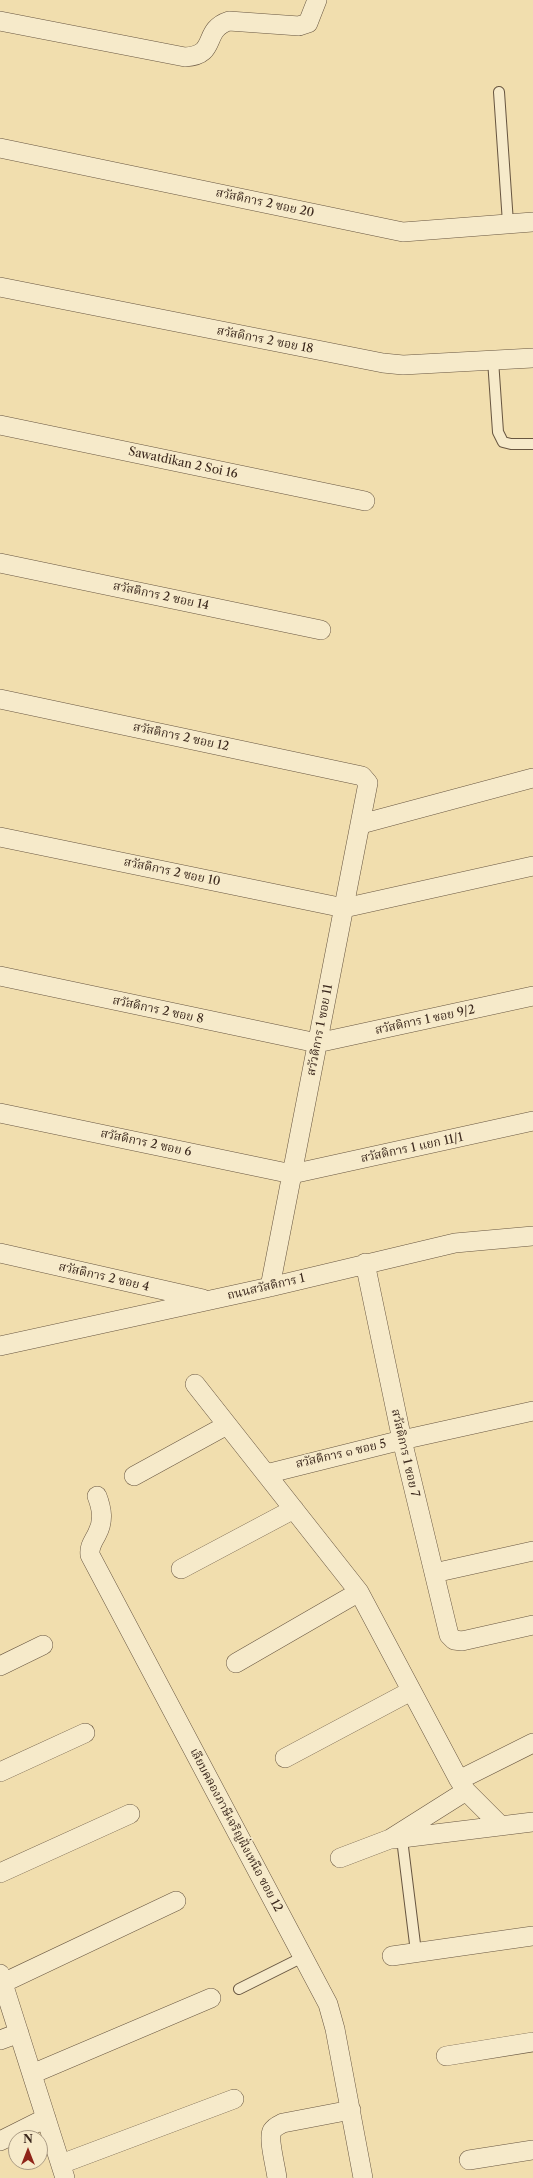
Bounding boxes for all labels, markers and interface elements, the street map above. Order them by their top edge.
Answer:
street label: สวัสดิการ 2 ซอย 20 [214,186,316,220]
street label: สวัสดิการ 2 ซอย 18 [216,324,314,356]
street label: Sawatdikan 2 Soi 16 [127,444,239,482]
street label: สวัสดิการ 2 ซอย 14 [112,579,210,613]
street label: สวัสดิการ 2 ซอย 12 [132,720,230,754]
street label: สวัสดิการ 2 ซอย 10 [122,855,222,889]
street label: สวัวดิการ 1 ซอย 11 [304,983,336,1077]
street label: สวัสดิการ 2 ซอย 8 [111,993,205,1027]
street label: สวัสดิการ 1 ซอย 9/2 [374,1002,476,1038]
street label: สวัสดิการ 2 ซอย 6 [99,1126,193,1160]
street label: สวัสดิการ 1 แยก 11/1 [360,1130,464,1166]
street label: สวัสดิการ 2 ซอย 4 [57,1260,151,1294]
street label: ถนนสวัสดิการ 1 [226,1271,306,1303]
street label: สวัสดิการ 1 ซอย 7 [388,1408,422,1498]
street label: สวัสดิการ ๑ ซอย 5 [294,1437,388,1471]
street label: เลียบคลองภาษีเจริญฝั่งเหนือ ซอย 12 [187,1746,285,1914]
north arrow [8,2130,48,2170]
text: N [23,2132,33,2146]

